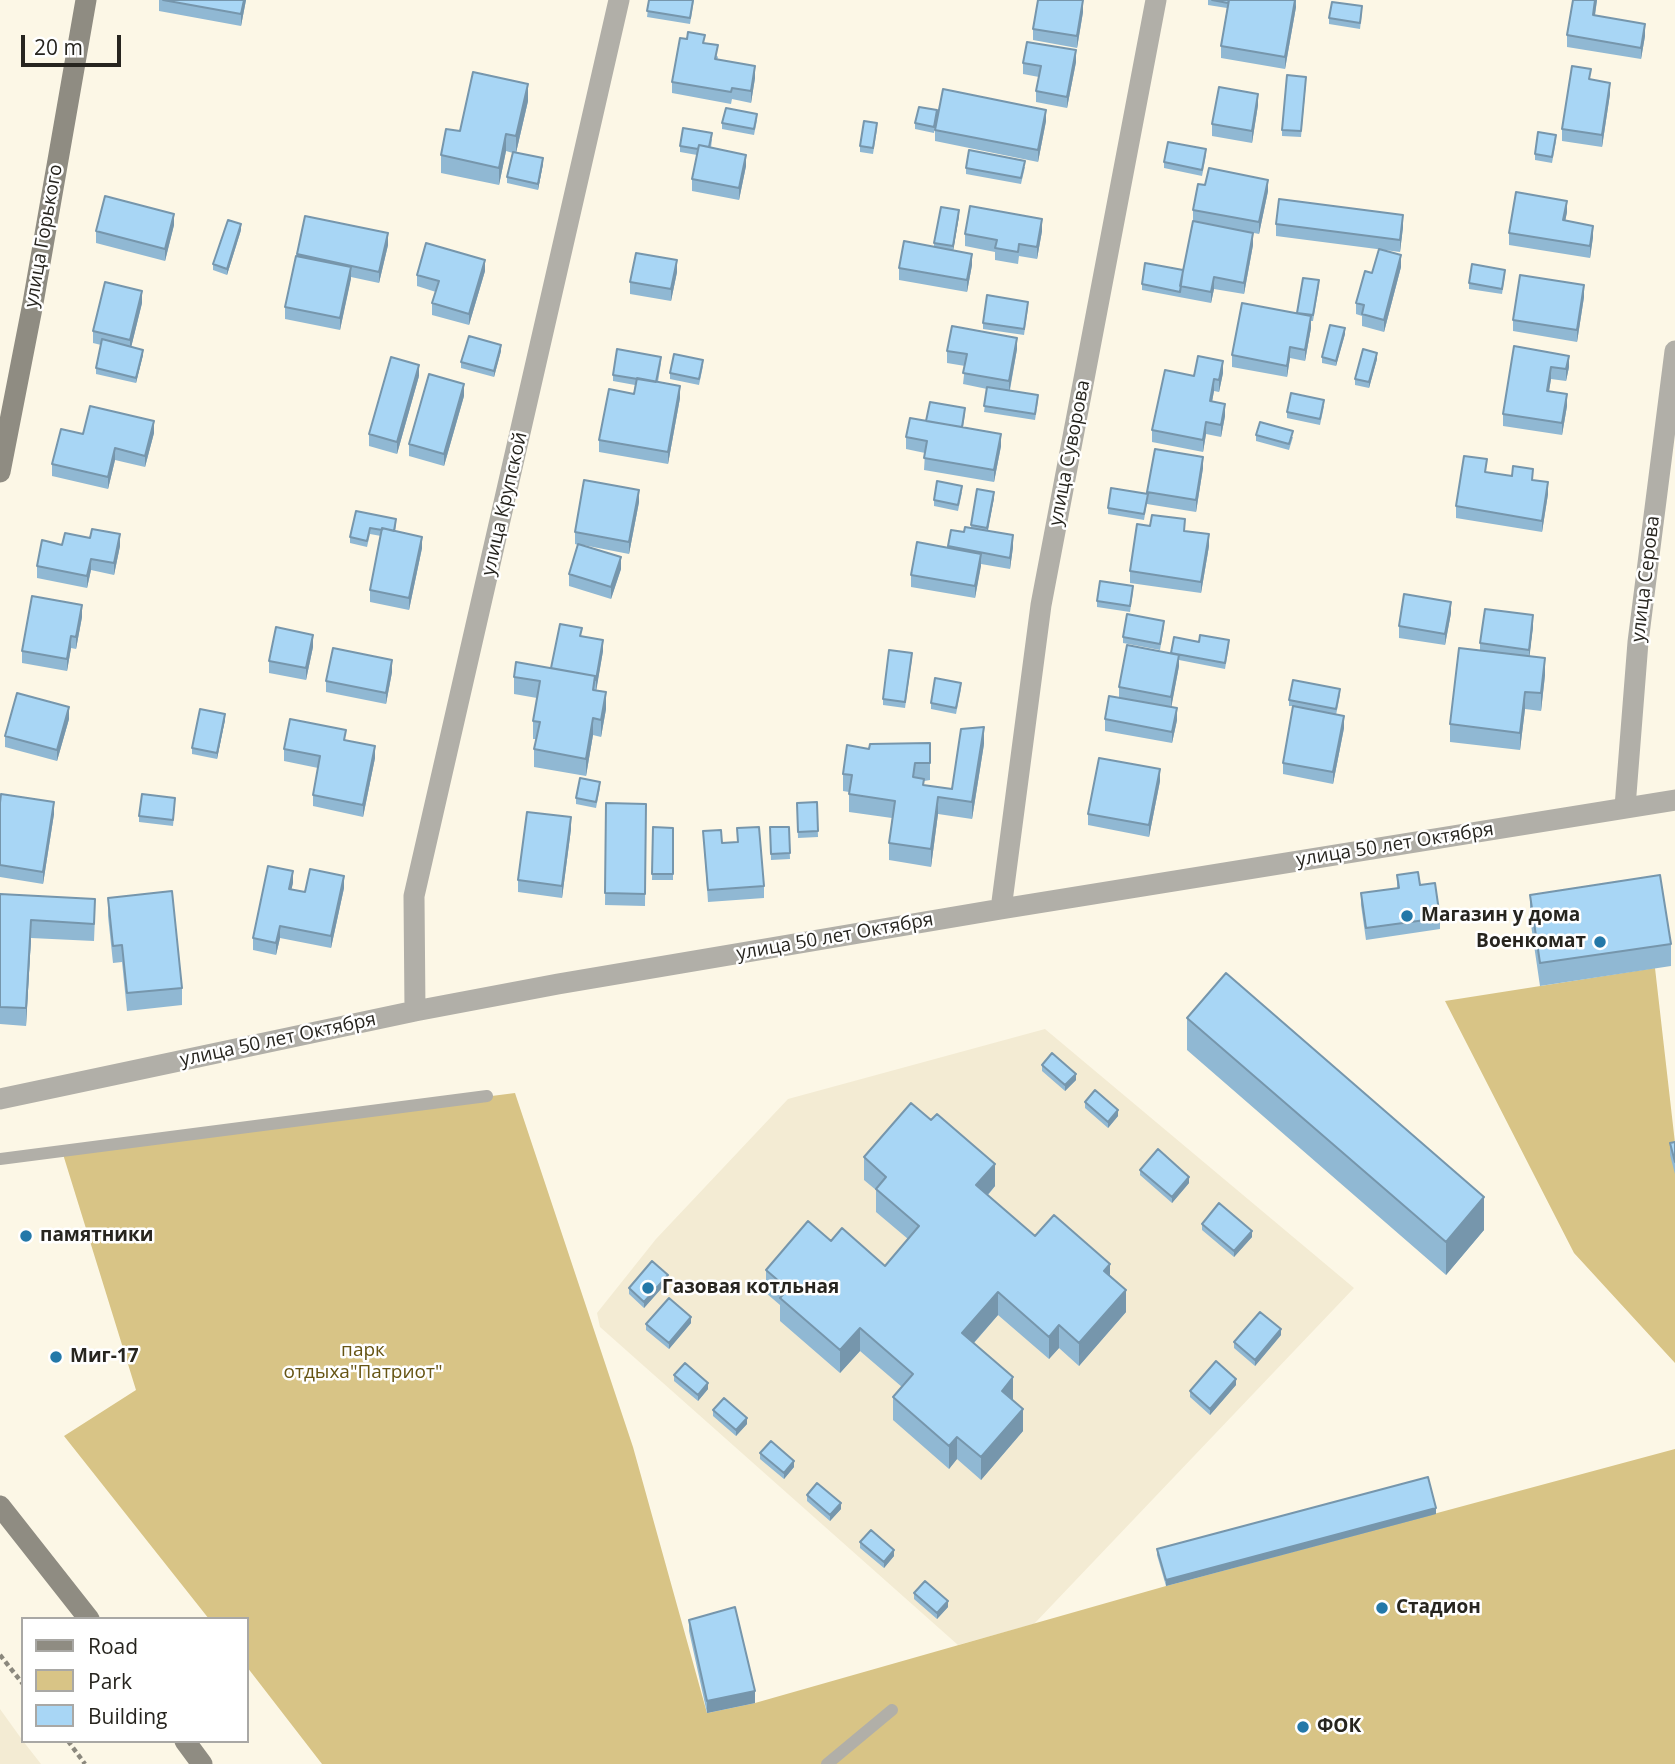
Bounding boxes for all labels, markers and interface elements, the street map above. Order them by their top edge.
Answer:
scale bar [24,21,124,65]
text: 20 m [34,33,83,61]
street label: улица Горького [20,163,68,309]
street label: улица Суворова [1045,378,1095,528]
street label: улица Крупской [477,430,533,578]
street label: улица Серова [1627,515,1665,643]
street label: улица 50 лет Октября [1295,818,1495,872]
place label: Магазин у дома [1421,905,1580,927]
street label: улица 50 лет Октября [735,908,935,966]
marker: Магазин у дома [1399,908,1415,924]
place label: Военкомат [1476,931,1586,953]
marker: Военкомат [1592,934,1608,950]
street label: улица 50 лет Октября [178,1008,378,1072]
place label: памятники [40,1225,153,1247]
marker: памятники [18,1228,34,1244]
place label: Газовая котльная [662,1277,839,1299]
marker: Газовая котльная [640,1280,656,1296]
park label: парк отдыха"Патриот" [284,1340,442,1384]
place label: Миг-17 [70,1346,139,1368]
marker: Миг-17 [48,1349,64,1365]
place label: Стадион [1396,1597,1481,1619]
marker: Стадион [1374,1600,1390,1616]
legend [21,1617,248,1743]
text: Road [88,1632,138,1660]
text: Park [88,1667,132,1695]
text: Building [88,1702,167,1730]
place label: ФОК [1317,1716,1361,1738]
marker: ФОК [1295,1719,1311,1735]

